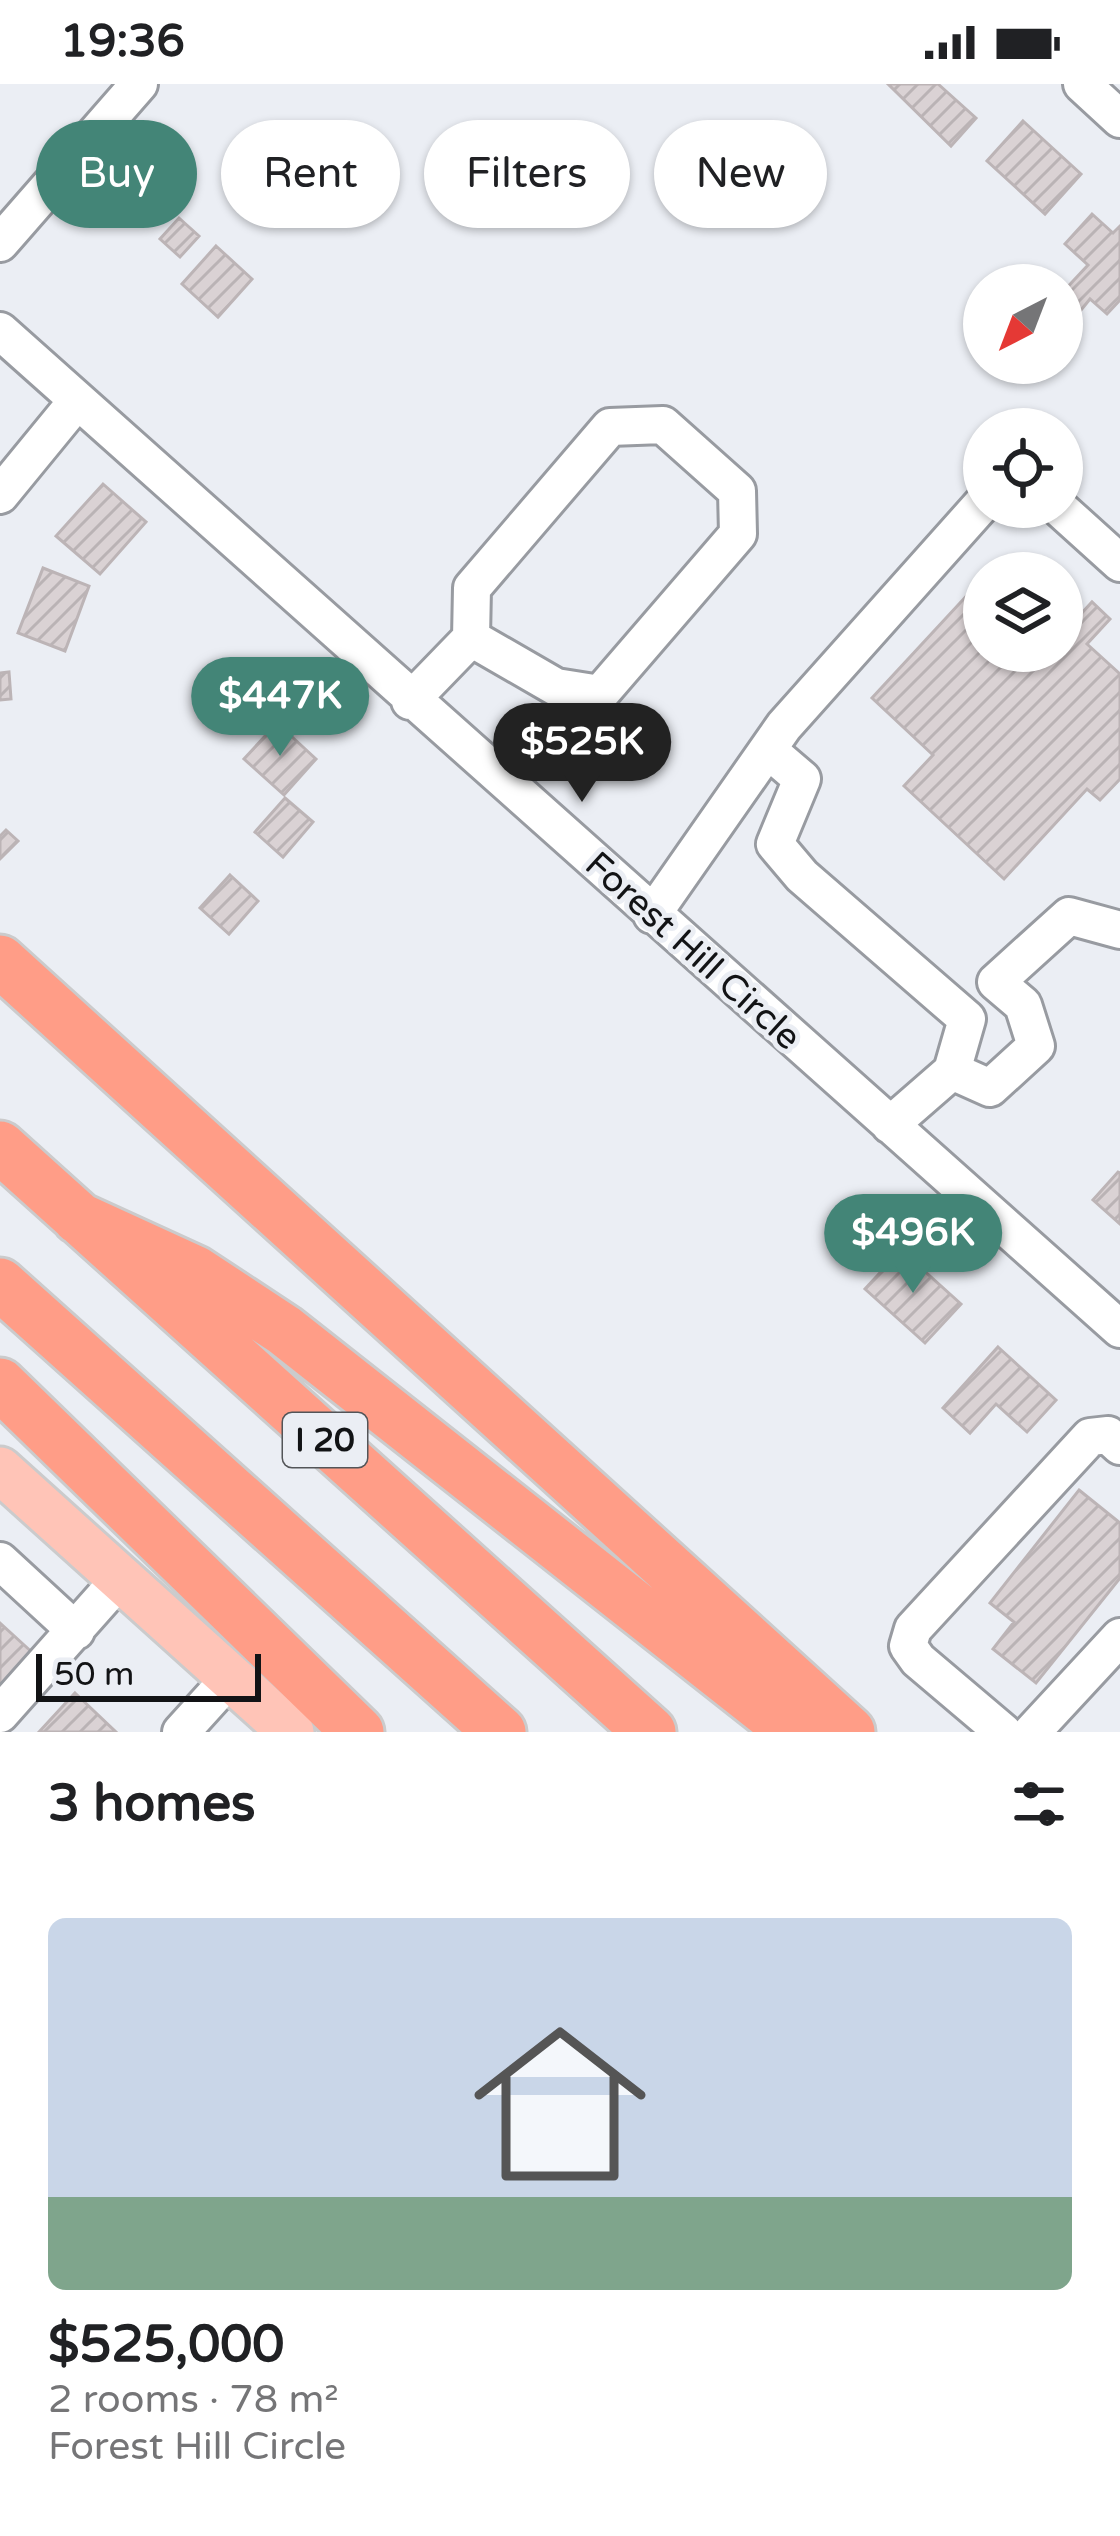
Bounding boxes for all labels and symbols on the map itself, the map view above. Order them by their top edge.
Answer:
north arrow [963,264,1083,384]
pin: $447K [196,657,364,759]
pin: $525K [498,703,666,805]
street label: Forest Hill Circle [576,843,810,1059]
pin: $496K [829,1194,997,1296]
road number: I 20 [283,1413,367,1467]
scale bar [36,1648,261,1701]

